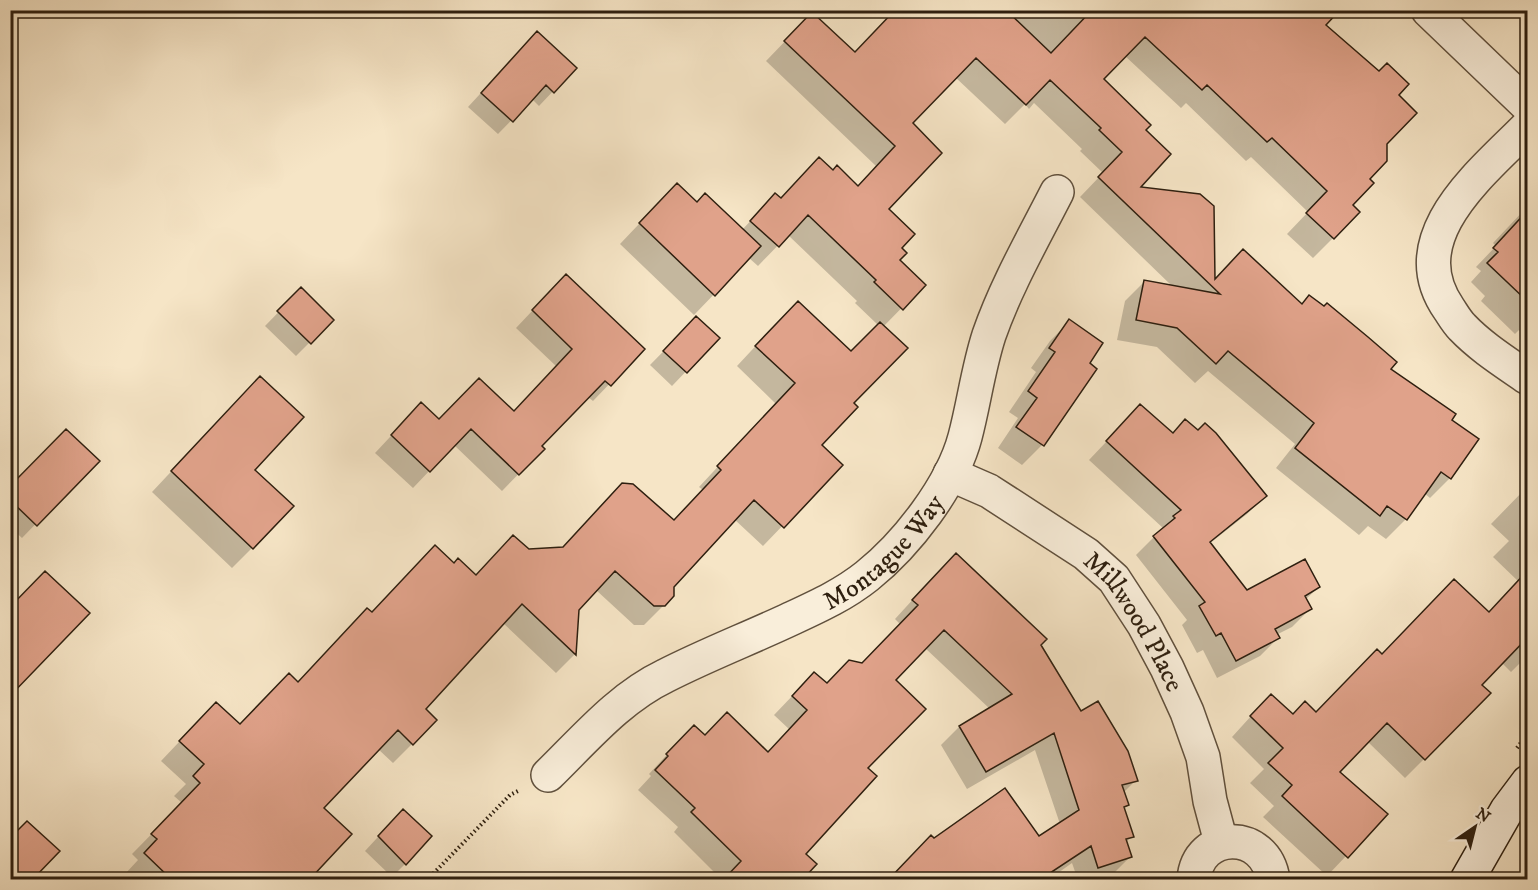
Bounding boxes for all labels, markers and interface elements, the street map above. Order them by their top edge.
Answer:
street label: Montague Way [818,488,952,618]
street label: Millwood Place [1076,545,1190,697]
north arrow [1445,797,1505,857]
text: N [1472,804,1494,827]

